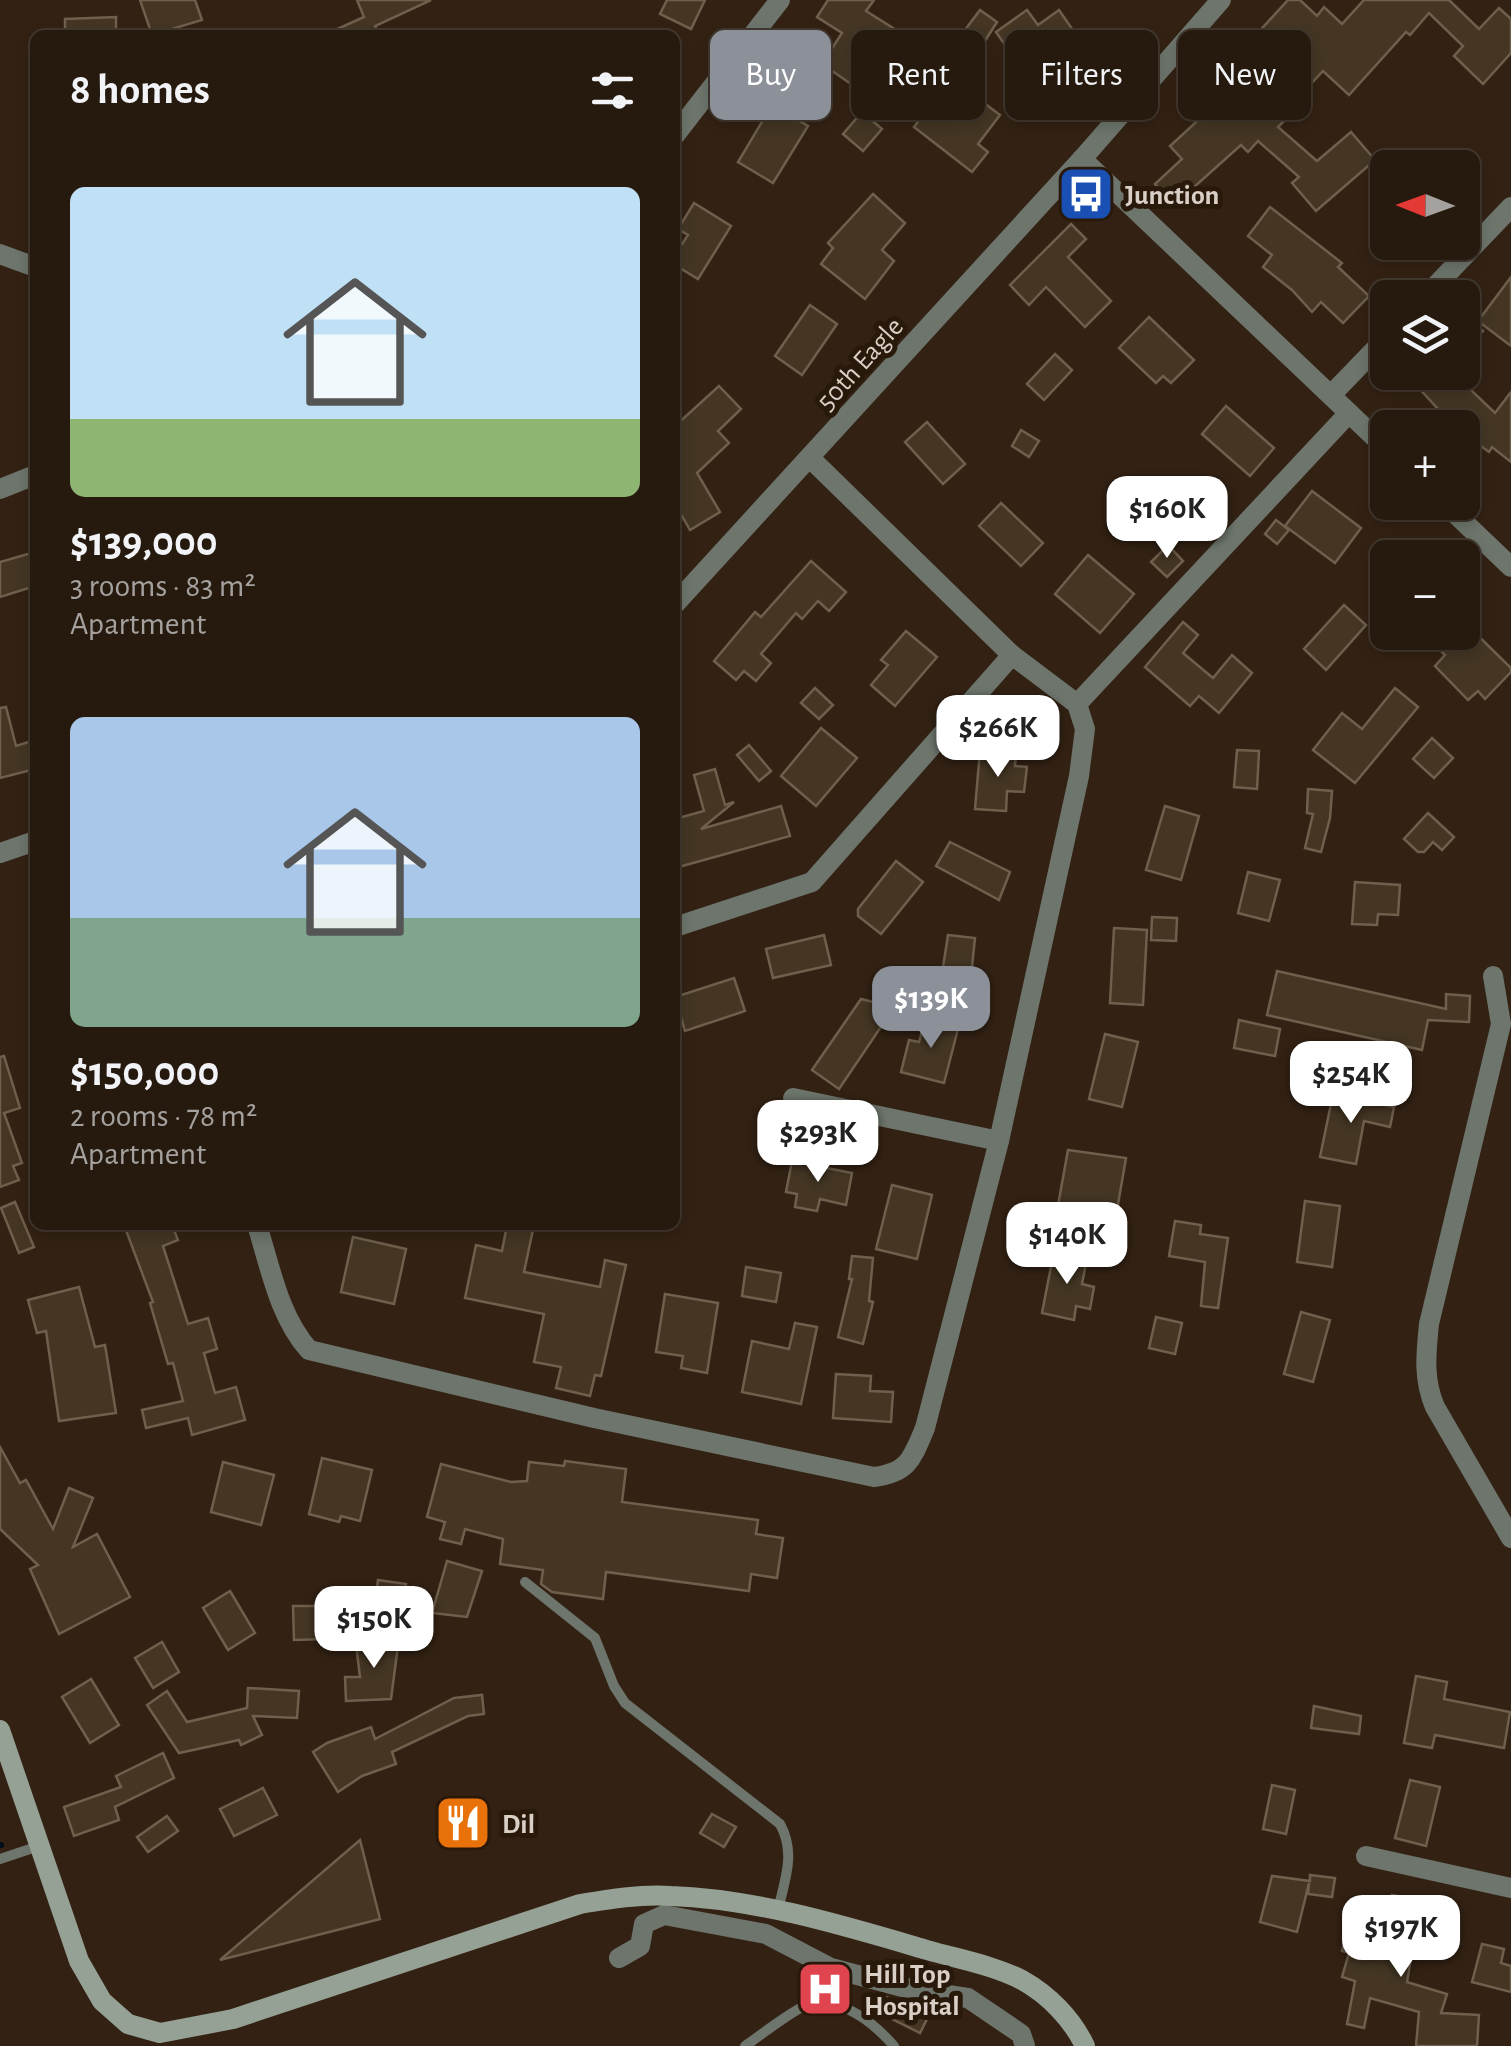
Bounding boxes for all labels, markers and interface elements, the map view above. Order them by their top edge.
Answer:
chip: Buy [710,30,831,120]
chip: Rent [851,30,985,120]
chip: Filters [1005,30,1158,120]
chip: New [1178,30,1311,120]
icon: filters [585,63,640,118]
text: 8 homes [70,69,210,111]
north arrow [1370,150,1480,260]
map controls [1370,150,1480,650]
bus stop icon: Junction [1056,164,1116,224]
place label: Junction [1125,182,1219,210]
icon: home [265,252,445,432]
button: layers [1370,280,1480,390]
street label: 50th Eagle [812,313,909,416]
button: + [1370,410,1480,520]
pin: $160K [1097,476,1237,561]
text: $160K [1129,492,1205,524]
text: $139,000 [70,521,218,563]
button: − [1370,540,1480,650]
text: 3 rooms · 83 m² [70,570,256,602]
text: Apartment [70,608,206,640]
pin: $266K [928,695,1068,780]
text: $266K [958,711,1038,743]
icon: home [265,782,445,962]
pin: $139K [861,966,1001,1051]
text: $139K [894,982,968,1014]
pin: $254K [1281,1041,1421,1126]
text: $150,000 [70,1051,219,1093]
text: $254K [1312,1057,1390,1089]
text: 2 rooms · 78 m² [70,1100,257,1132]
pin: $293K [748,1100,888,1185]
text: $293K [779,1116,857,1148]
text: Apartment [70,1138,206,1170]
pin: $140K [997,1202,1137,1287]
text: $140K [1028,1218,1106,1250]
pin: $150K [304,1586,444,1671]
text: $150K [336,1602,412,1634]
restaurant icon: Dil [433,1793,493,1853]
place label: Dil [502,1811,535,1839]
pin: $197K [1331,1895,1471,1980]
text: $197K [1364,1911,1438,1943]
hospital icon: Hill Top Hospital [795,1959,855,2019]
place label: Hill Top Hospital [864,1961,960,2021]

